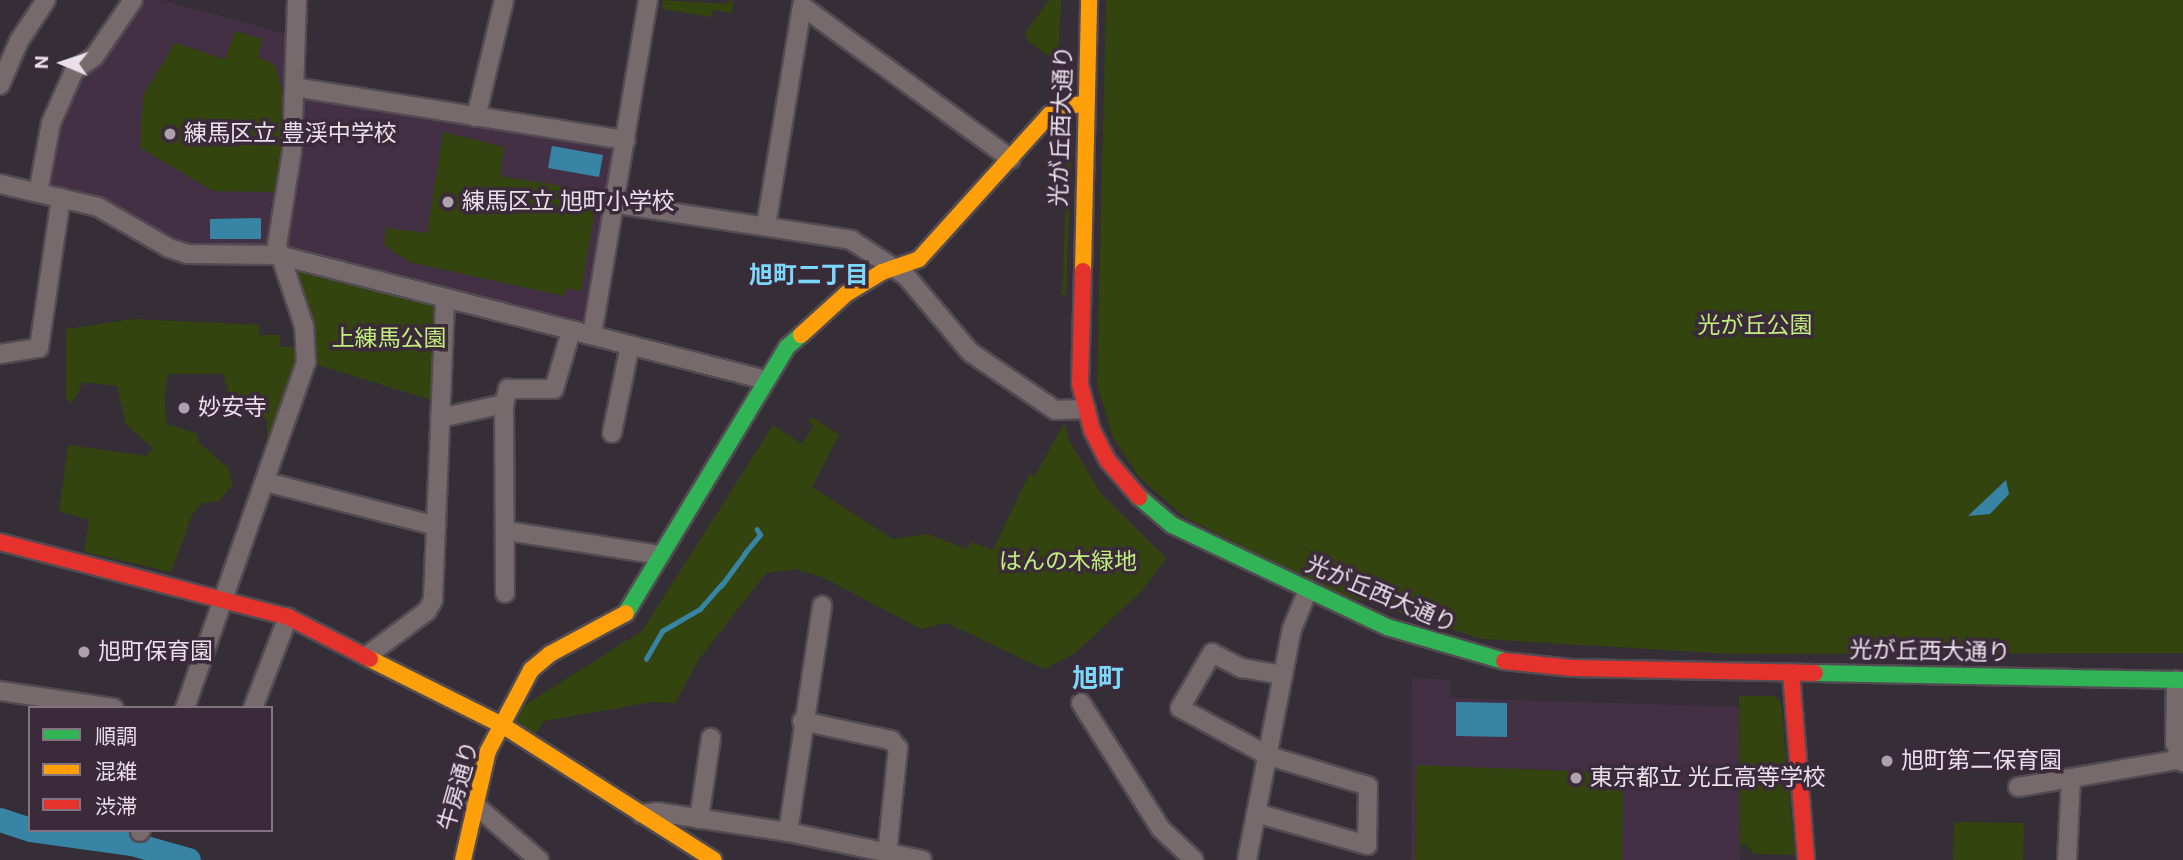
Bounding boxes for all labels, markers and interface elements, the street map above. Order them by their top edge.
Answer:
north arrow [28,28,98,98]
street label: 光が丘西大通り [1045,45,1079,207]
text: N [30,55,53,69]
place label: 練馬区立 豊渓中学校 [184,120,397,148]
marker: 練馬区立 豊渓中学校 [162,126,178,142]
place label: 練馬区立 旭町小学校 [462,188,675,216]
marker: 練馬区立 旭町小学校 [440,194,456,210]
district label: 旭町二丁目 [749,262,869,290]
park label: 光が丘公園 [1698,312,1812,340]
park label: 上練馬公園 [332,325,446,353]
place label: 妙安寺 [198,394,267,422]
marker: 妙安寺 [176,400,192,416]
park label: はんの木緑地 [999,548,1137,576]
street label: 光が丘西大通り [1302,551,1460,639]
street label: 光が丘西大通り [1849,637,2011,667]
place label: 旭町保育園 [98,638,213,666]
marker: 旭町保育園 [76,644,92,660]
district label: 旭町 [1072,663,1124,695]
legend [28,706,273,832]
text: 順調 [95,725,137,749]
street label: 牛房通り [433,738,485,834]
place label: 旭町第二保育園 [1901,747,2062,775]
marker: 旭町第二保育園 [1879,753,1895,769]
text: 混雑 [95,760,137,784]
place label: 東京都立 光丘高等学校 [1590,764,1826,792]
marker: 東京都立 光丘高等学校 [1568,770,1584,786]
text: 渋滞 [95,795,137,819]

